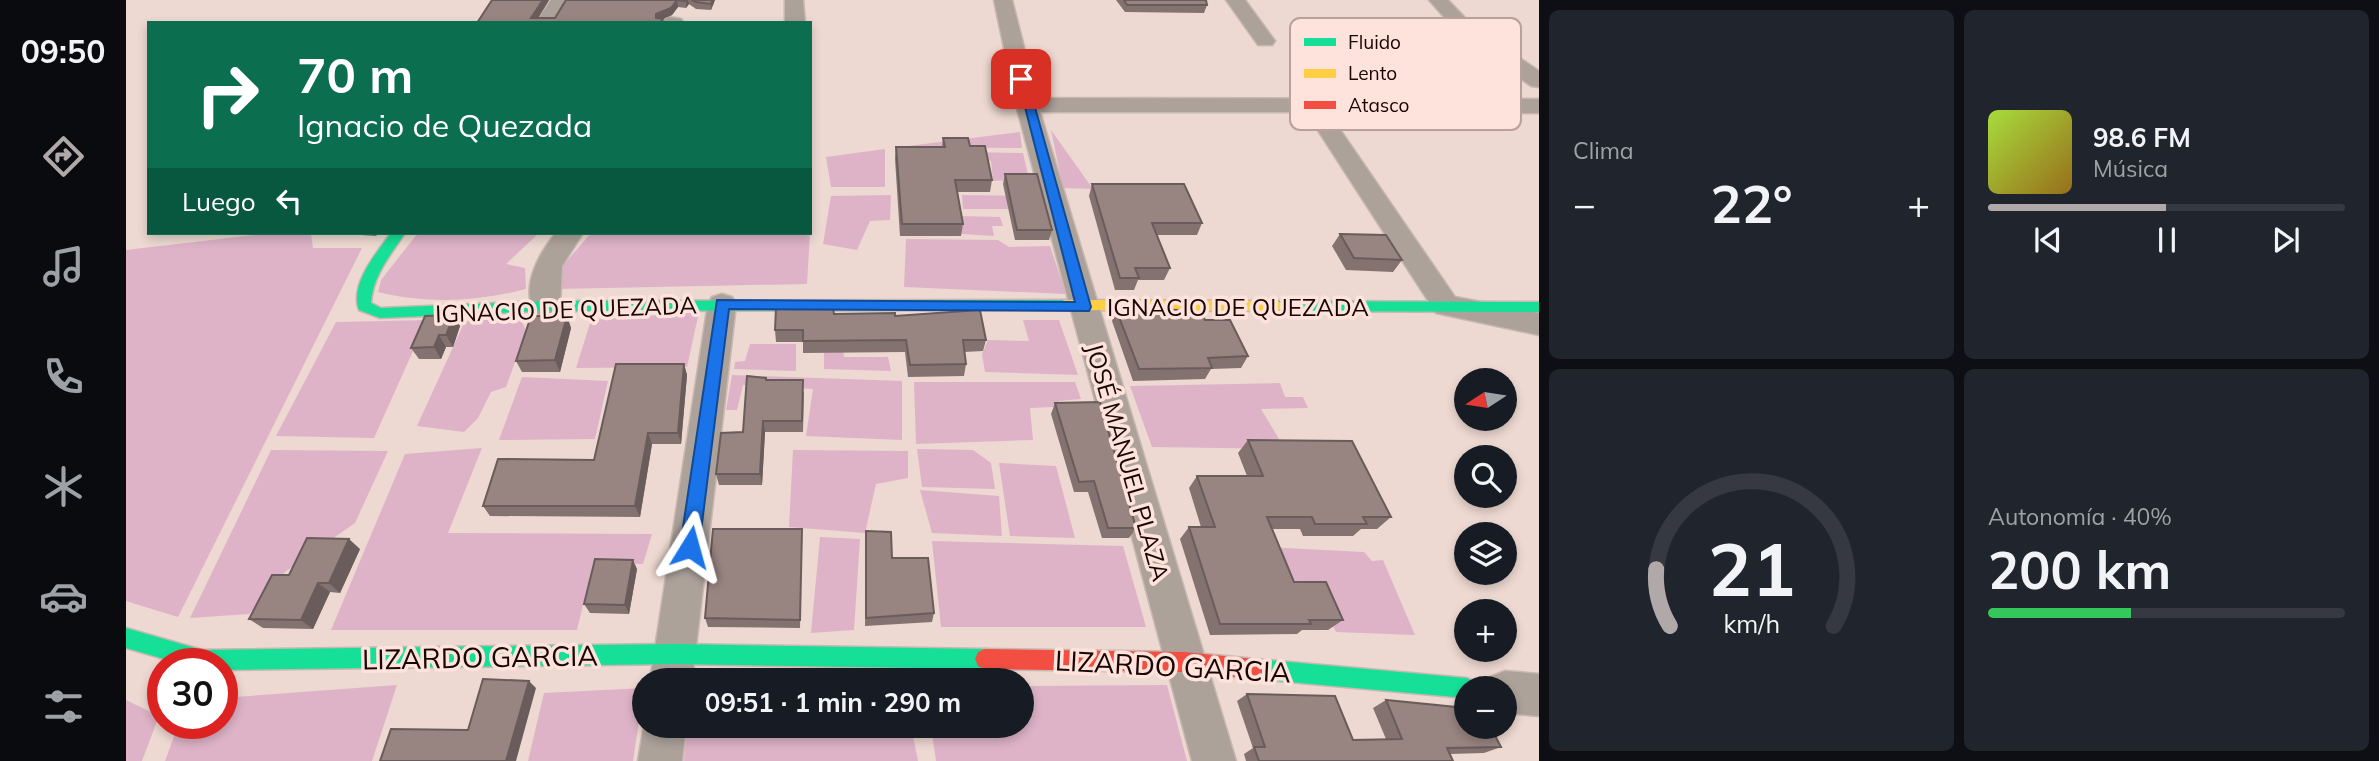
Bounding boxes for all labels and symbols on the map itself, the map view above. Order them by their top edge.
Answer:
legend [1290,18,1521,130]
text: Fluido [1348,30,1401,54]
pin [991,49,1051,109]
text: Lento [1348,61,1397,85]
text: Atasco [1348,93,1409,117]
street label: IGNACIO DE QUEZADA [435,289,698,329]
street label: IGNACIO DE QUEZADA [1107,292,1369,322]
street label: JOSÉ MANUEL PLAZA [1080,340,1176,585]
north arrow [1454,368,1517,430]
position arrow [653,510,727,584]
street label: LIZARDO GARCIA [362,637,599,677]
street label: LIZARDO GARCIA [1054,642,1292,690]
speed limit sign: 30 [147,648,238,739]

